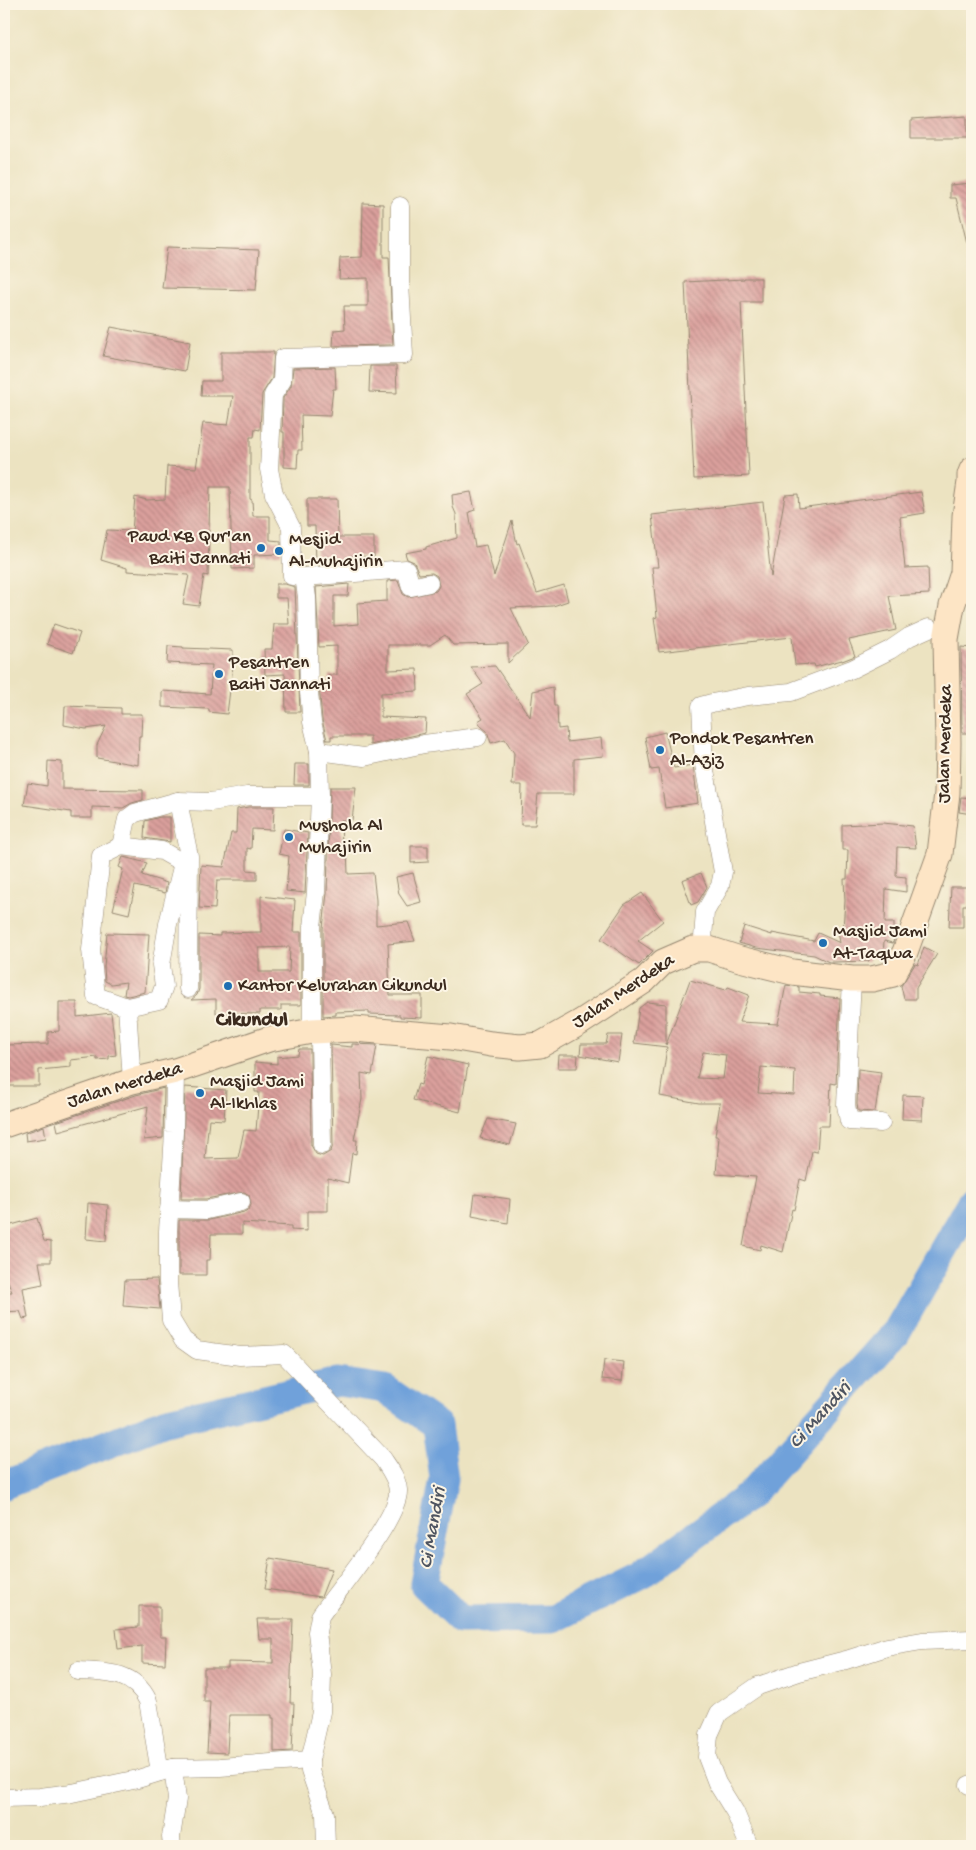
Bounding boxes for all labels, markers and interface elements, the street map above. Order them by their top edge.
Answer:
place label: Paud KB Qur'an Baiti Jannati [127,526,251,571]
place label: Mesjid Al-Muhajirin [289,529,383,574]
marker: Paud KB Qur'an Baiti Jannati [255,542,267,554]
marker: Mesjid Al-Muhajirin [273,545,285,557]
place label: Pesantren Baiti Jannati [228,652,331,697]
marker: Pesantren Baiti Jannati [213,668,225,680]
street label: Jalan Merdeka [933,683,959,803]
place label: Pondok Pesantren Al-Aziz [669,728,814,773]
marker: Pondok Pesantren Al-Aziz [654,744,666,756]
place label: Mushola Al Muhajirin [299,815,383,860]
marker: Mushola Al Muhajirin [283,831,295,843]
place label: Masjid Jami At-Taqwa [833,921,927,966]
marker: Masjid Jami At-Taqwa [817,937,829,949]
street label: Jalan Merdeka [568,949,681,1035]
place label: Kantor Kelurahan Cikundul [238,975,447,998]
marker: Kantor Kelurahan Cikundul [222,980,234,992]
district label: Cikundul [215,1009,288,1034]
street label: Jalan Merdeka [65,1057,186,1114]
place label: Masjid Jami Al-Ikhlas [210,1071,304,1116]
marker: Masjid Jami Al-Ikhlas [194,1087,206,1099]
water label: Ci Mandiri [785,1376,859,1454]
water label: Ci Mandiri [416,1483,453,1570]

